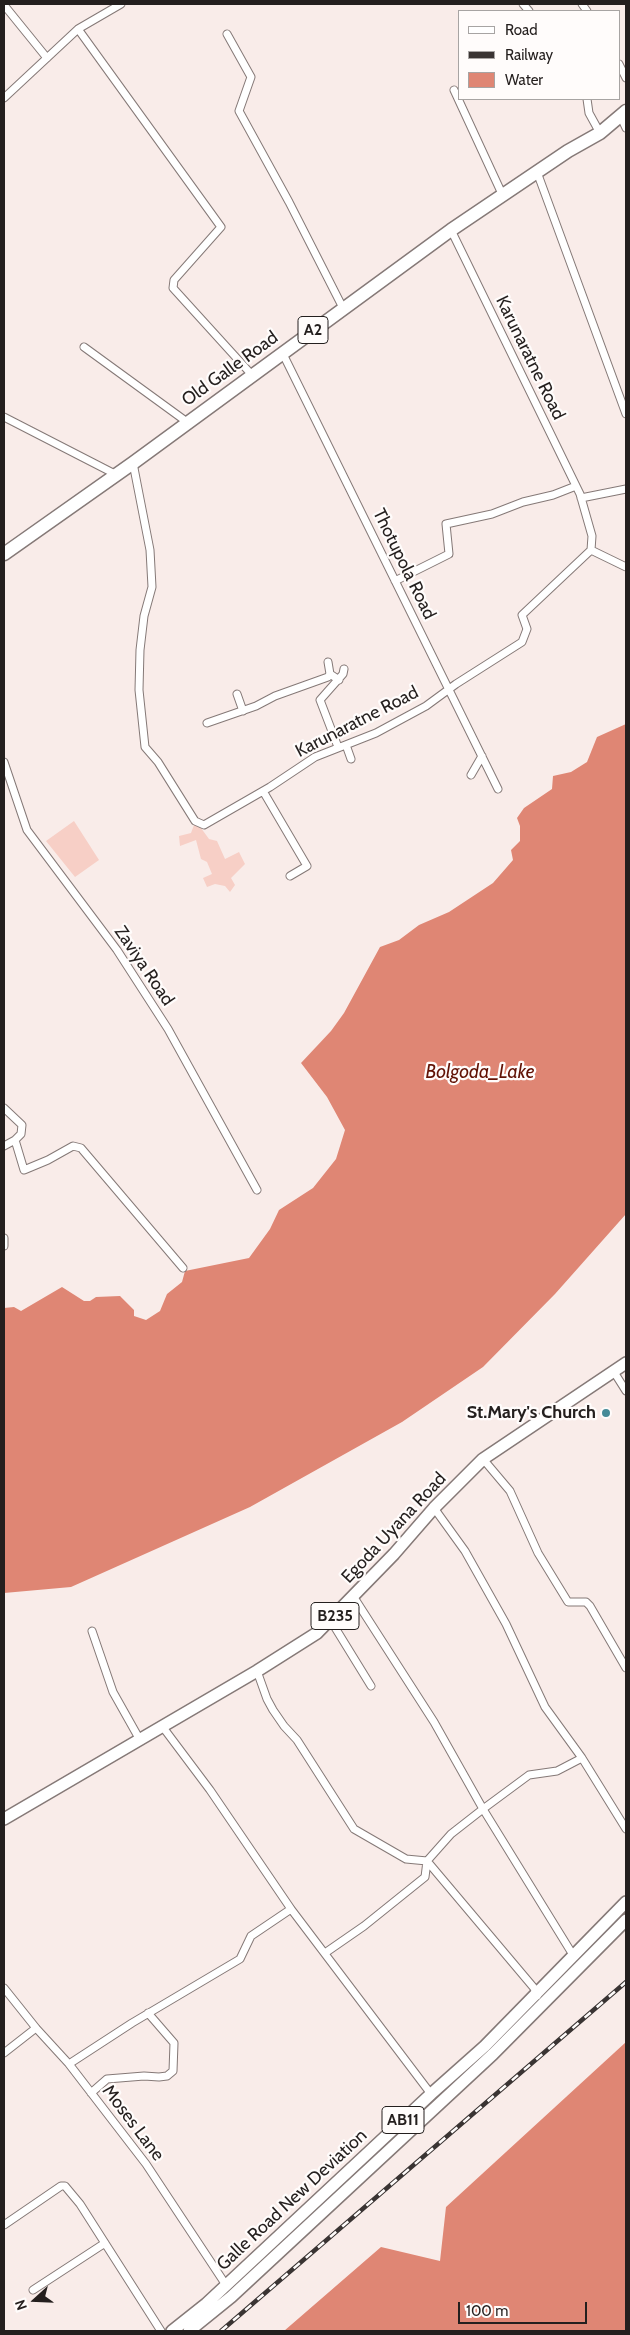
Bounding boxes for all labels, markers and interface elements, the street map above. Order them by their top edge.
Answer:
legend [458,10,620,100]
text: Road [505,21,538,39]
text: Railway [505,46,553,64]
text: Water [505,71,543,89]
street label: Karunaratne Road [491,293,569,423]
road number: A2 [298,316,328,344]
street label: Old Galle Road [178,327,282,411]
street label: Thotupola Road [368,505,440,623]
street label: Karunaratne Road [292,682,422,762]
street label: Zaviya Road [109,922,179,1010]
water label: Bolgoda_Lake [426,1061,534,1083]
place label: St.Mary's Church [467,1402,596,1424]
marker: St.Mary's Church [600,1407,612,1419]
street label: Egoda Uyana Road [337,1468,451,1588]
road number: B235 [311,1602,359,1630]
street label: Moses Lane [97,2081,169,2165]
road number: AB11 [382,2106,424,2134]
street label: Galle Road New Deviation [212,2125,372,2275]
north arrow [10,2275,60,2325]
scale bar [460,2292,589,2324]
text: N [11,2297,31,2313]
text: 100 m [466,2302,508,2320]

